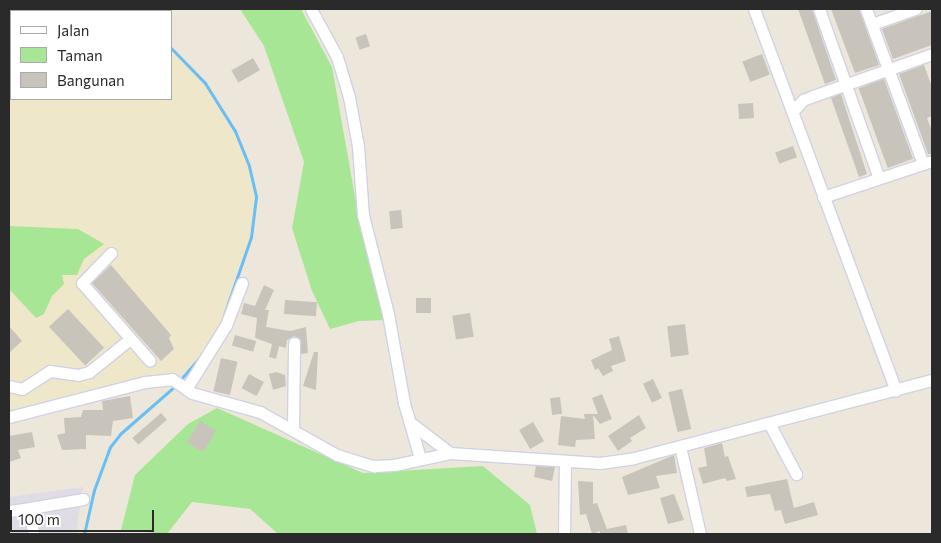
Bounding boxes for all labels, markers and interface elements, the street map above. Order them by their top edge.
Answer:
legend [10,10,172,100]
text: Jalan [57,21,89,39]
text: Taman [57,46,103,64]
text: Bangunan [57,71,125,89]
scale bar [12,500,156,532]
text: 100 m [18,510,60,528]

